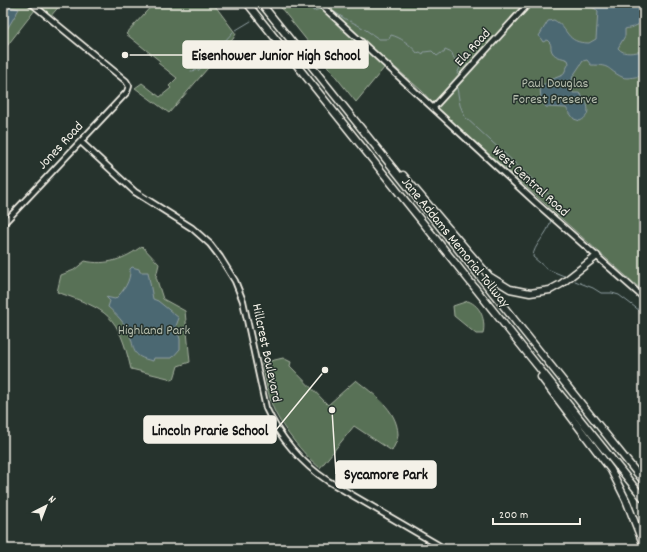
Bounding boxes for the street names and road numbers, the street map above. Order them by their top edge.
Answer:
street label: Ela Road [450,24,496,72]
street label: Jones Road [33,118,89,174]
street label: West Central Road [487,142,573,222]
street label: Jane Addams Memorial Tollway [396,173,514,313]
street label: Hillcrest Boulevard [246,302,286,404]

